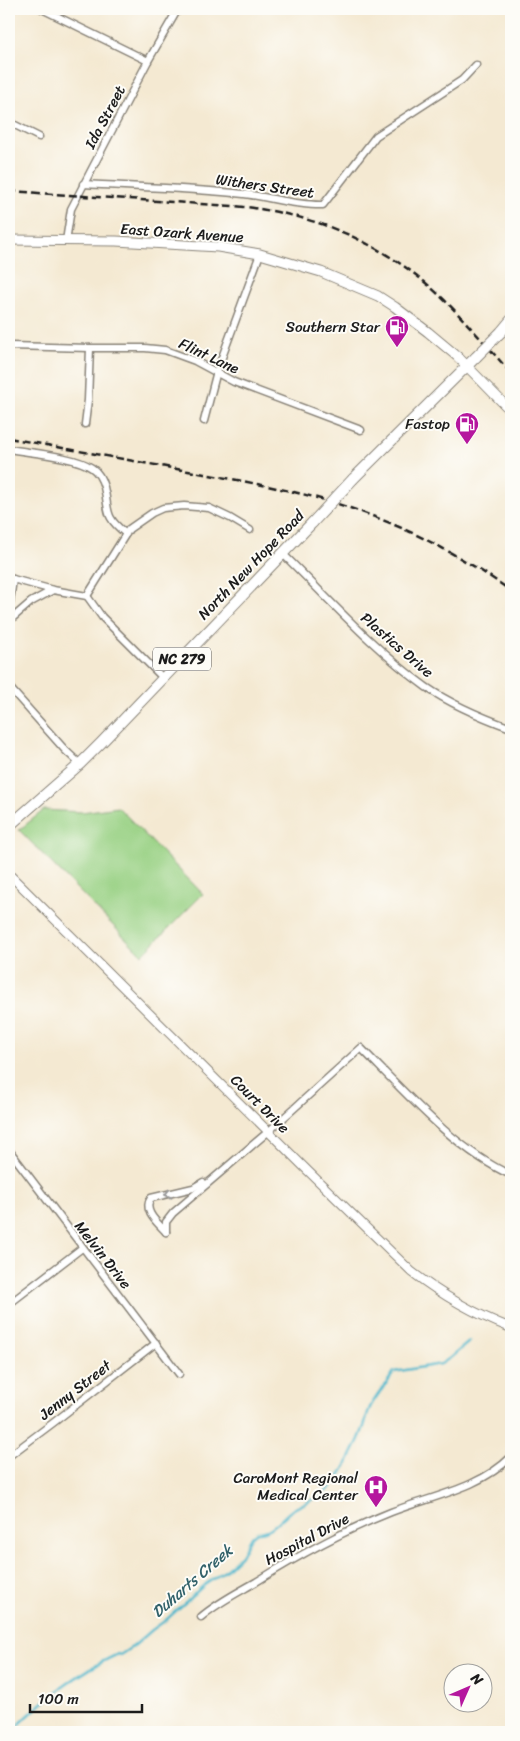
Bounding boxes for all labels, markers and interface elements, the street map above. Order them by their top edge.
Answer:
street label: Ida Street [77,80,133,154]
street label: Withers Street [214,166,316,206]
street label: East Ozark Avenue [120,216,245,250]
place label: Southern Star [285,314,381,340]
fuel station icon: Southern Star [384,314,410,348]
street label: Flint Lane [174,331,244,381]
place label: Fastop [405,411,450,437]
fuel station icon: Fastop [454,411,480,445]
street label: North New Hope Road [191,503,311,626]
street label: Plastics Drive [354,606,440,685]
road number: NC 279 [153,648,211,671]
street label: Court Drive [224,1068,296,1140]
one-way arrow [164,1188,173,1199]
street label: Melvin Drive [68,1215,138,1295]
street label: Jenny Street [32,1353,118,1427]
place label: CaroMont Regional Medical Center [233,1465,359,1508]
hospital icon: CaroMont Regional Medical Center [363,1474,389,1508]
street label: Hospital Drive [260,1506,354,1572]
water label: Duharts Creek [145,1536,241,1625]
north arrow [442,1664,492,1714]
text: N [464,1666,489,1692]
scale bar [30,1681,142,1713]
text: 100 m [38,1686,79,1712]

